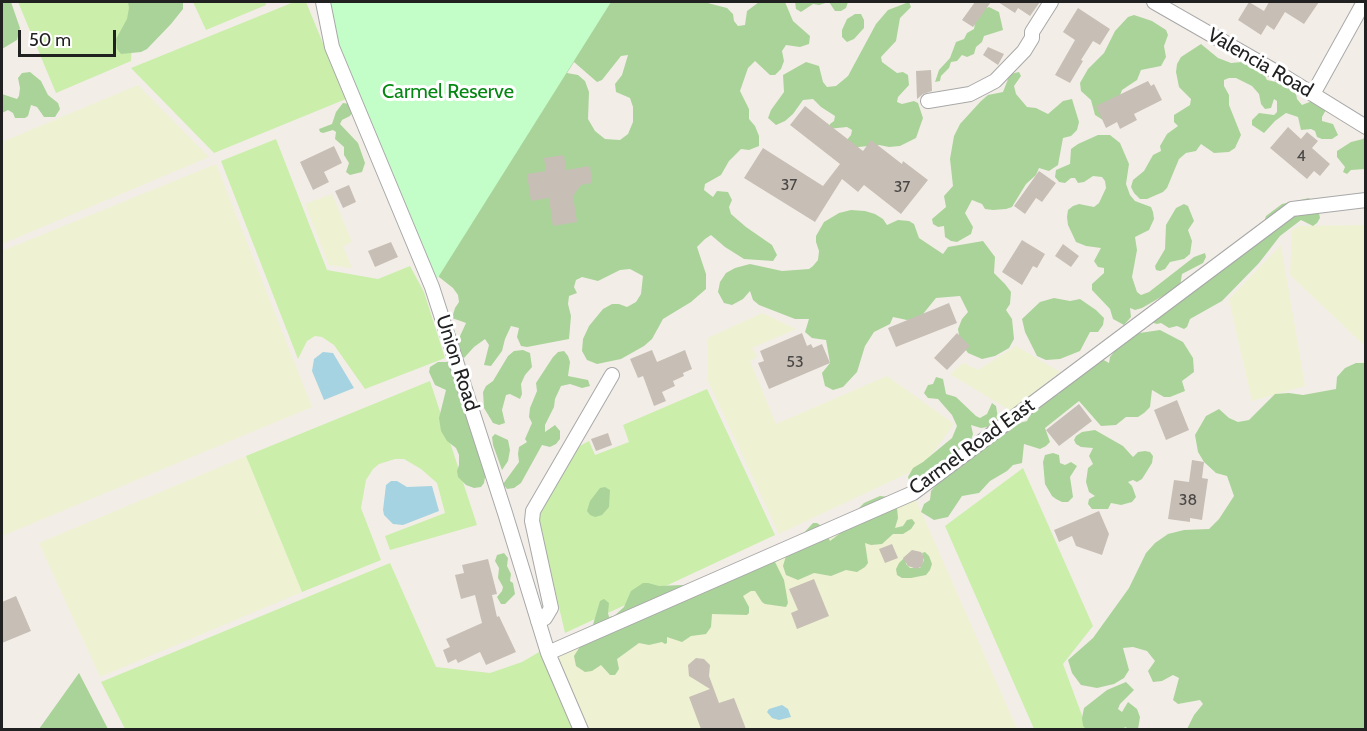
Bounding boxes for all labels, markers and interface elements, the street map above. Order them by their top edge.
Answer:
scale bar [21,18,118,56]
street label: Valencia Road [1203,23,1317,103]
text: 50 m [29,29,71,51]
park label: Carmel Reserve [382,80,514,104]
house number: 4 [1296,146,1306,166]
house number: 37 [781,175,797,195]
house number: 37 [894,177,910,197]
street label: Union Road [430,312,484,414]
house number: 53 [786,352,804,372]
street label: Carmel Road East [905,394,1039,500]
house number: 38 [1179,490,1197,510]

